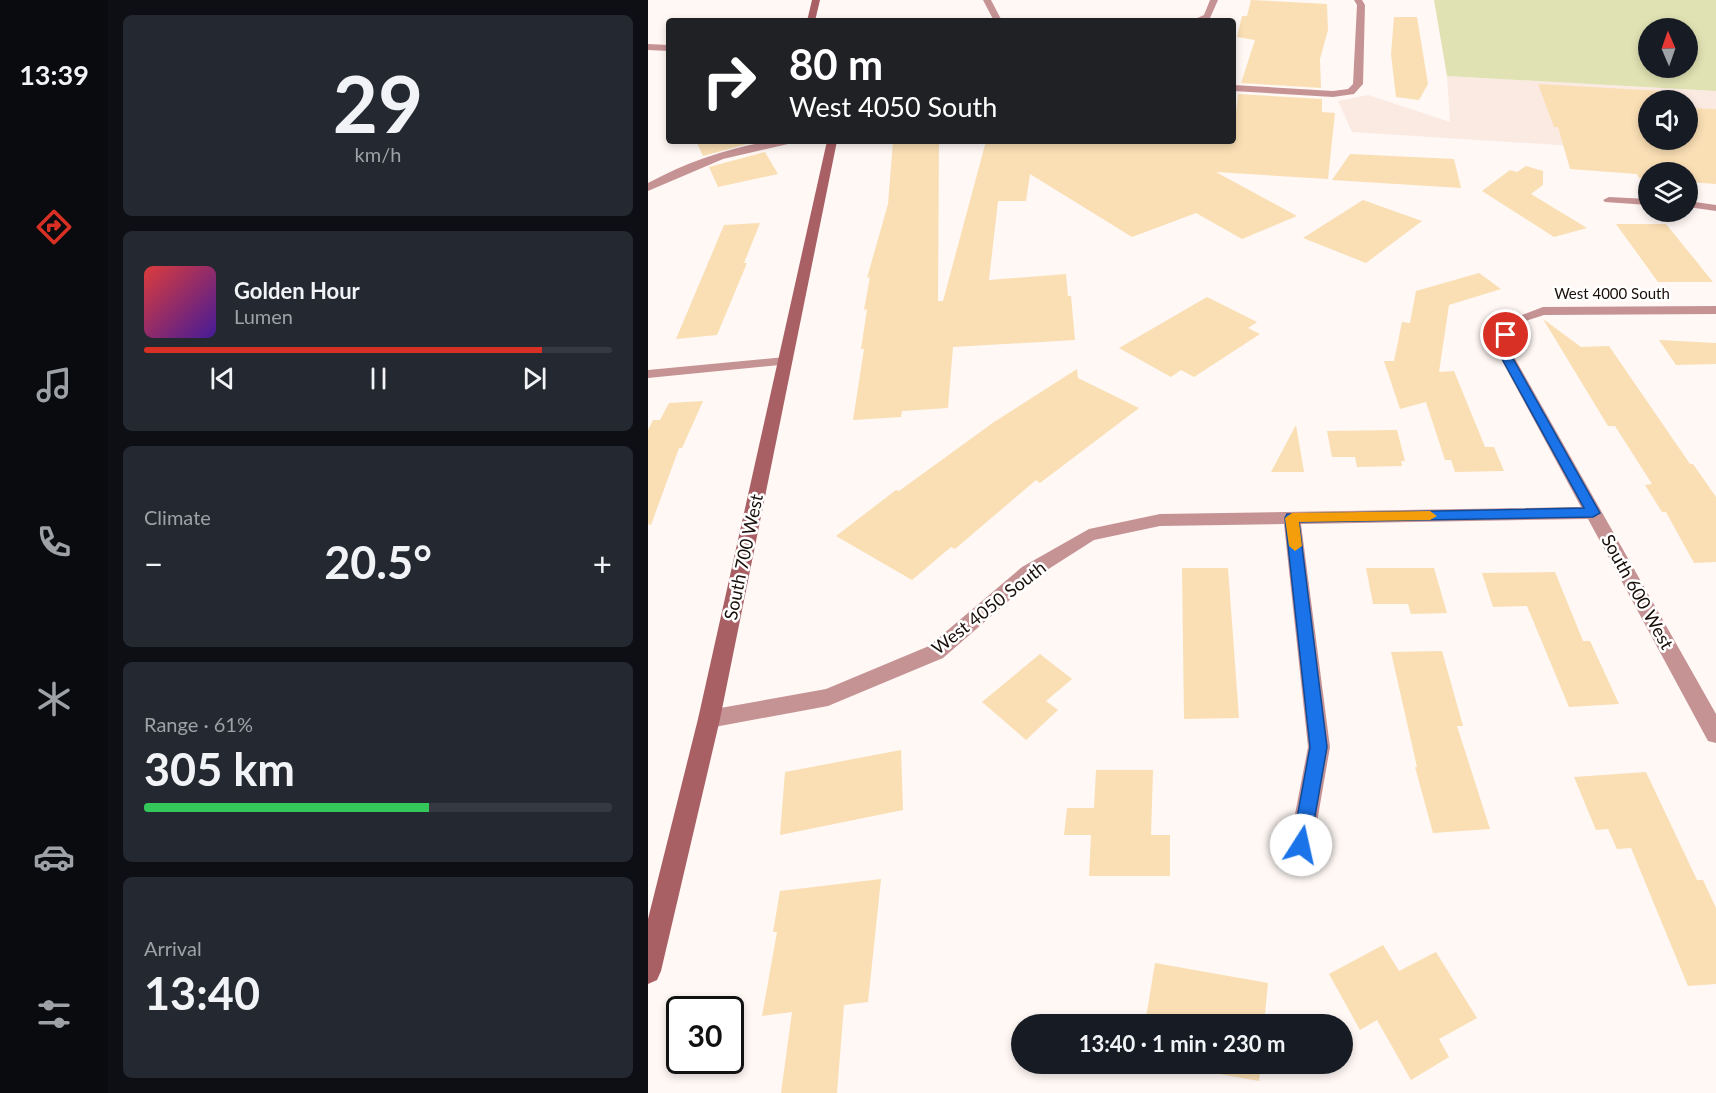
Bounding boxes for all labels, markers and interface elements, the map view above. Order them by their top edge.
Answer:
north arrow [1638,18,1698,78]
map controls [1638,18,1698,222]
text: 80 m [789,39,883,89]
icon: right [690,42,768,120]
text: 29 [333,56,423,150]
text: 13:39 [19,58,89,91]
text: West 4050 South [789,90,997,123]
button: sound [1638,90,1698,150]
text: km/h [355,142,401,166]
button: layers [1638,162,1698,222]
icon: directions [33,206,75,248]
text: Golden Hour [234,277,360,304]
street label: West 4000 South [1554,284,1670,302]
text: Lumen [234,304,293,328]
pin [1480,309,1531,360]
icon: arrive [1489,318,1522,351]
icon: previous [206,362,239,395]
icon: pause [362,362,395,395]
icon: next [518,362,551,395]
icon: music [33,364,75,406]
street label: South 700 West [719,491,767,622]
text: Climate [144,505,211,529]
icon: phone [33,521,75,563]
street label: South 600 West [1597,530,1679,653]
text: 20.5° [324,535,432,589]
text: − [144,543,163,583]
text: + [593,543,612,583]
street label: West 4050 South [927,556,1050,659]
icon: climate [33,678,75,720]
text: Range · 61% [144,712,253,736]
text: 305 km [144,742,295,796]
position arrow [1269,813,1333,877]
icon: car [33,836,75,878]
text: Arrival [144,936,202,960]
text: 13:40 [144,966,260,1020]
icon: filters [33,993,75,1035]
speed limit sign: 30 [666,996,744,1074]
text: 13:40 · 1 min · 230 m [1079,1030,1285,1057]

